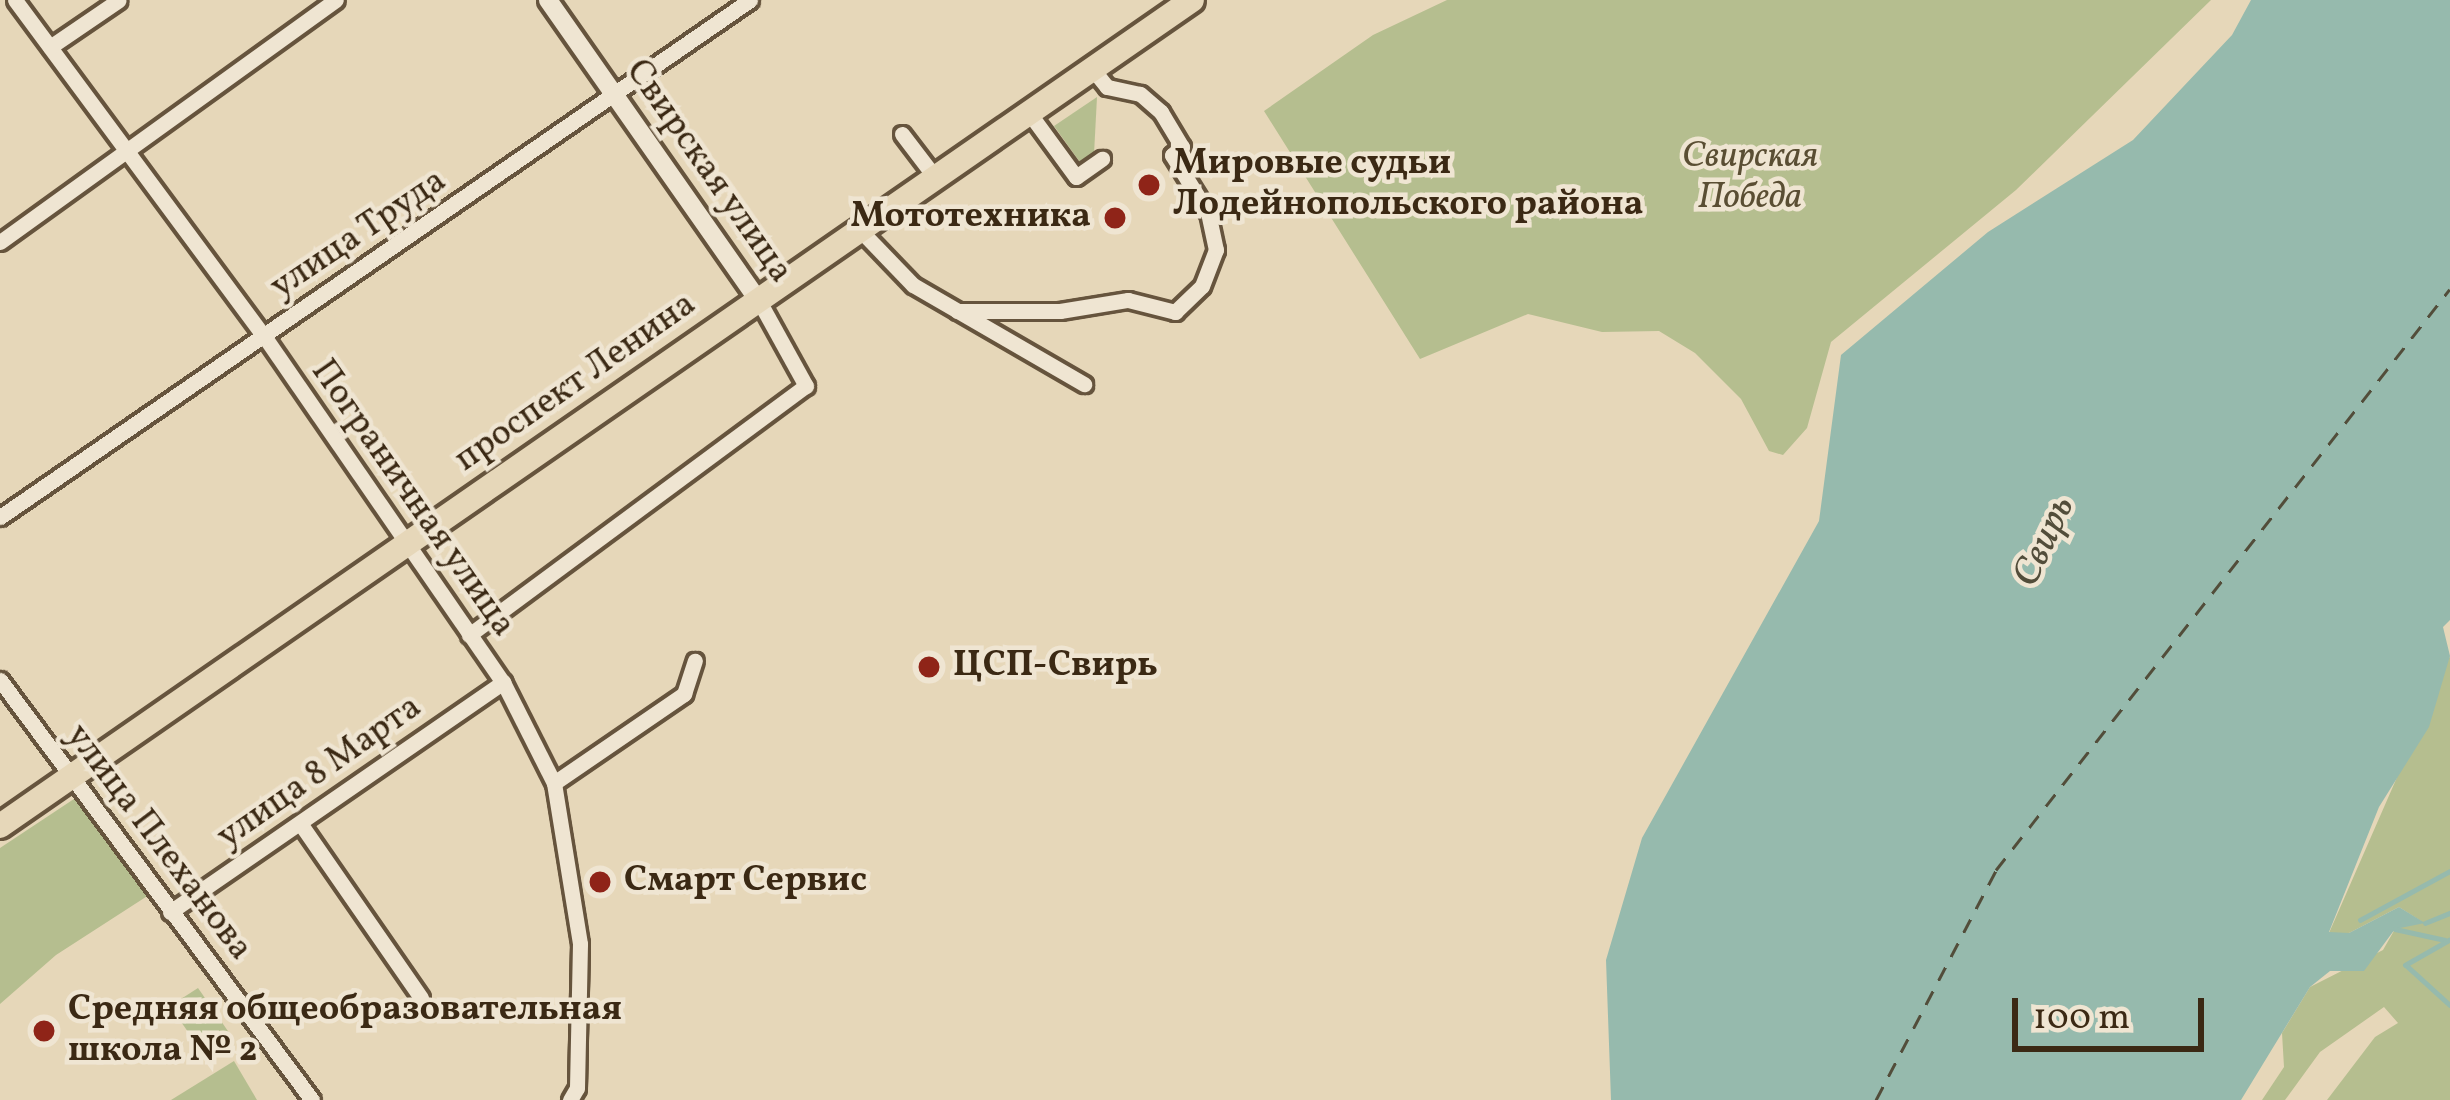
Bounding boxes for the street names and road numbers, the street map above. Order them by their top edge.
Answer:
street label: Свирская улица [615,52,801,292]
street label: улица Труда [262,160,456,310]
street label: проспект Ленина [447,284,705,482]
street label: Пограничная улица [300,352,524,646]
street label: улица 8 Марта [209,687,431,859]
street label: улица Плеханова [55,716,261,970]

